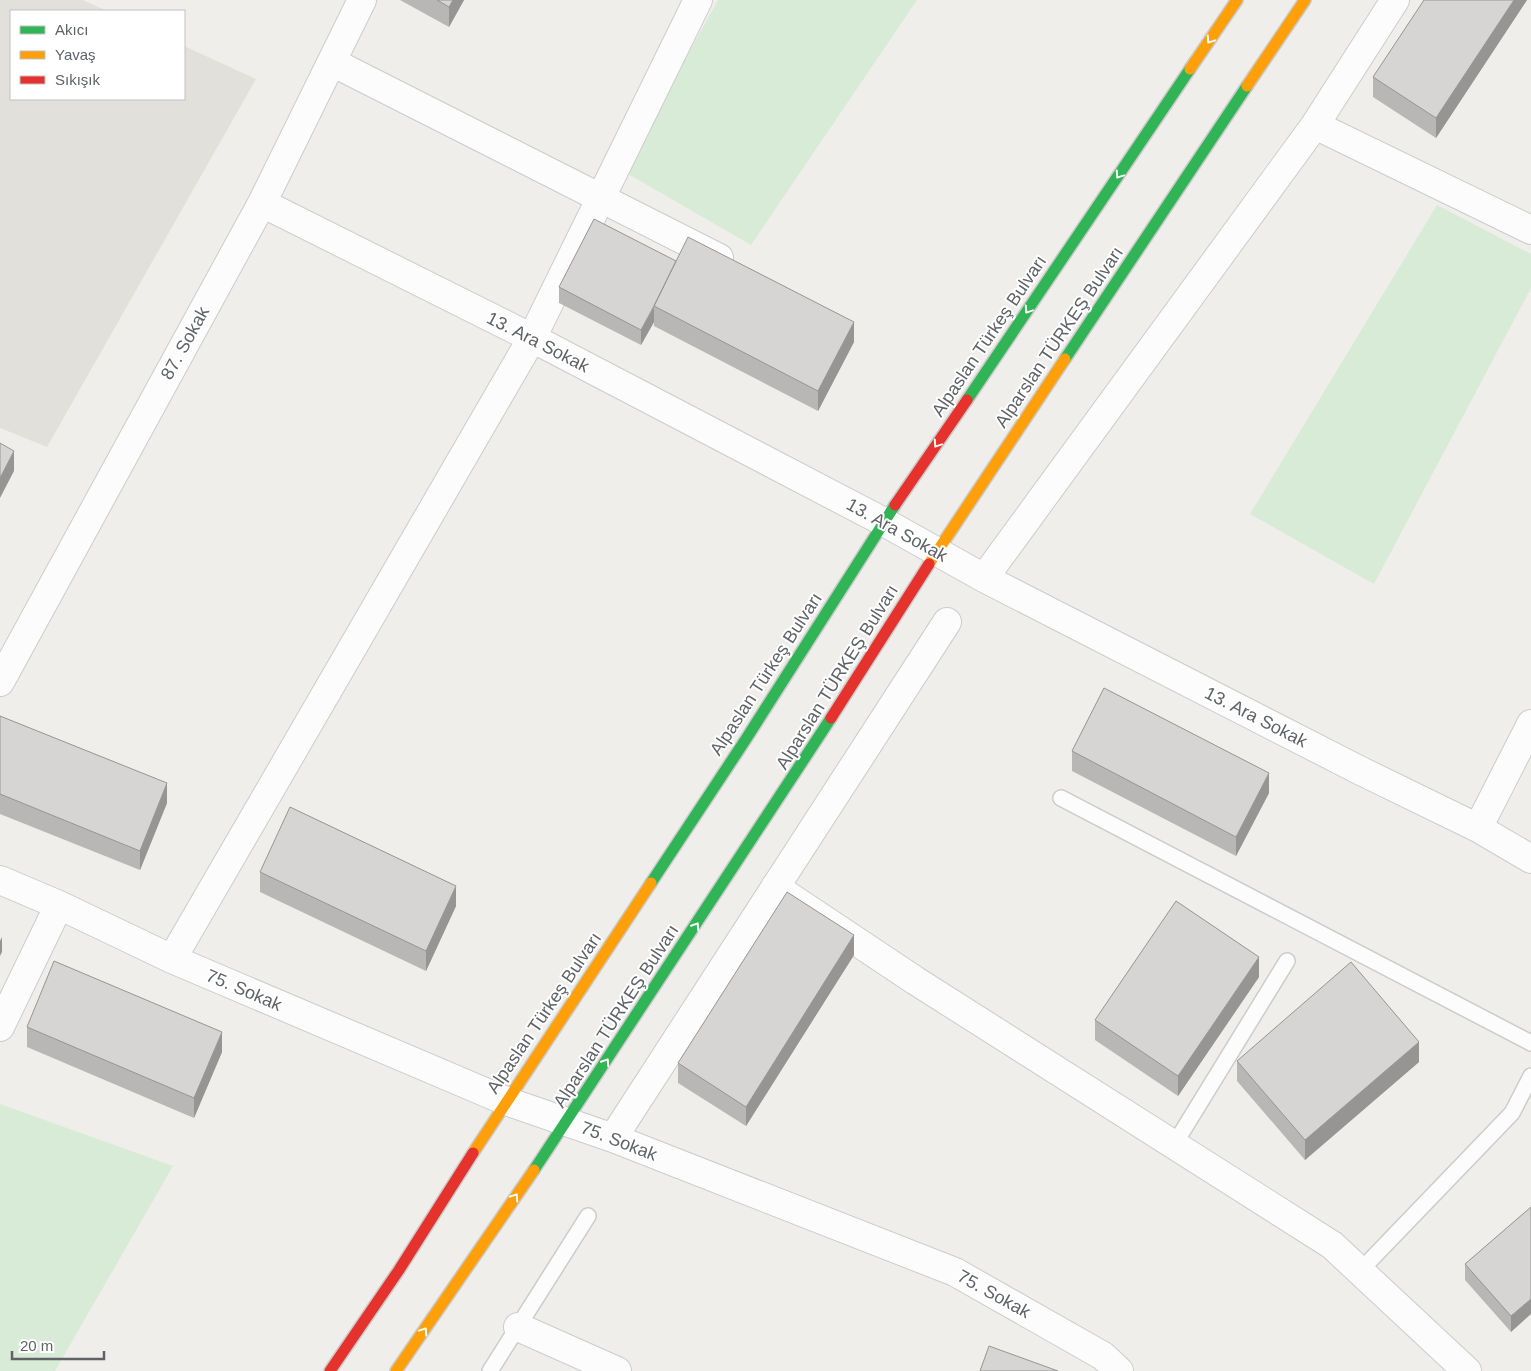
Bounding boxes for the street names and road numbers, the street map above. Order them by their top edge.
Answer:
street label: Alparslan TÜRKEŞ Bulvarı [991,243,1127,431]
street label: Alpaslan Türkeş Bulvarı [928,252,1050,420]
street label: 87. Sokak [157,302,214,383]
street label: 13. Ara Sokak [484,308,593,377]
street label: 13. Ara Sokak [843,494,952,566]
street label: Alparslan TÜRKEŞ Bulvarı [772,581,902,773]
street label: Alpaslan Türkeş Bulvarı [706,589,826,759]
street label: 13. Ara Sokak [1202,683,1311,752]
street label: Alparslan TÜRKEŞ Bulvarı [549,921,683,1111]
street label: Alpaslan Türkeş Bulvarı [483,929,605,1097]
street label: 75. Sokak [203,965,286,1015]
street label: 75. Sokak [578,1117,661,1165]
street label: 75. Sokak [954,1266,1035,1323]

